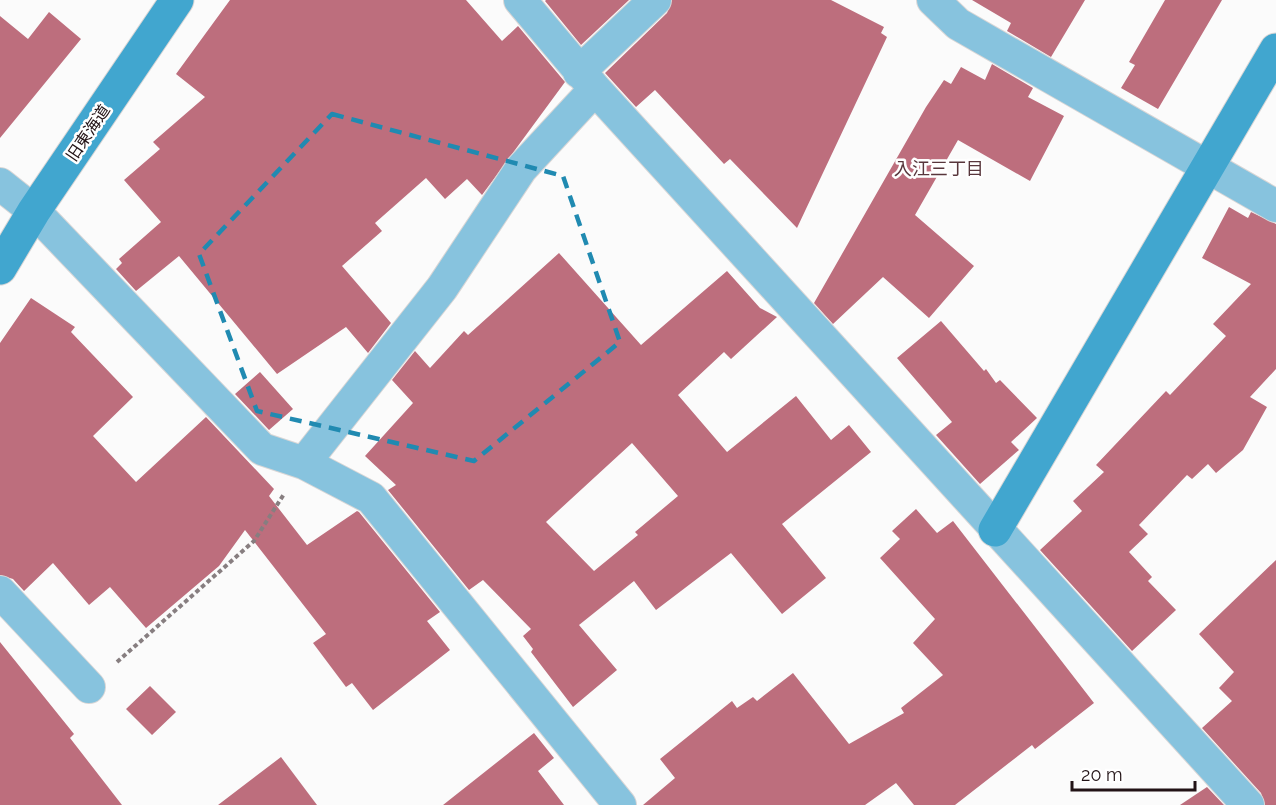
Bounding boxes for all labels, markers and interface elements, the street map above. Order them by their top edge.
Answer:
street label: 旧東海道 [62,101,114,165]
district label: 入江三丁目 [894,158,984,179]
scale bar [1072,754,1195,792]
text: 20 m [1081,764,1123,785]

